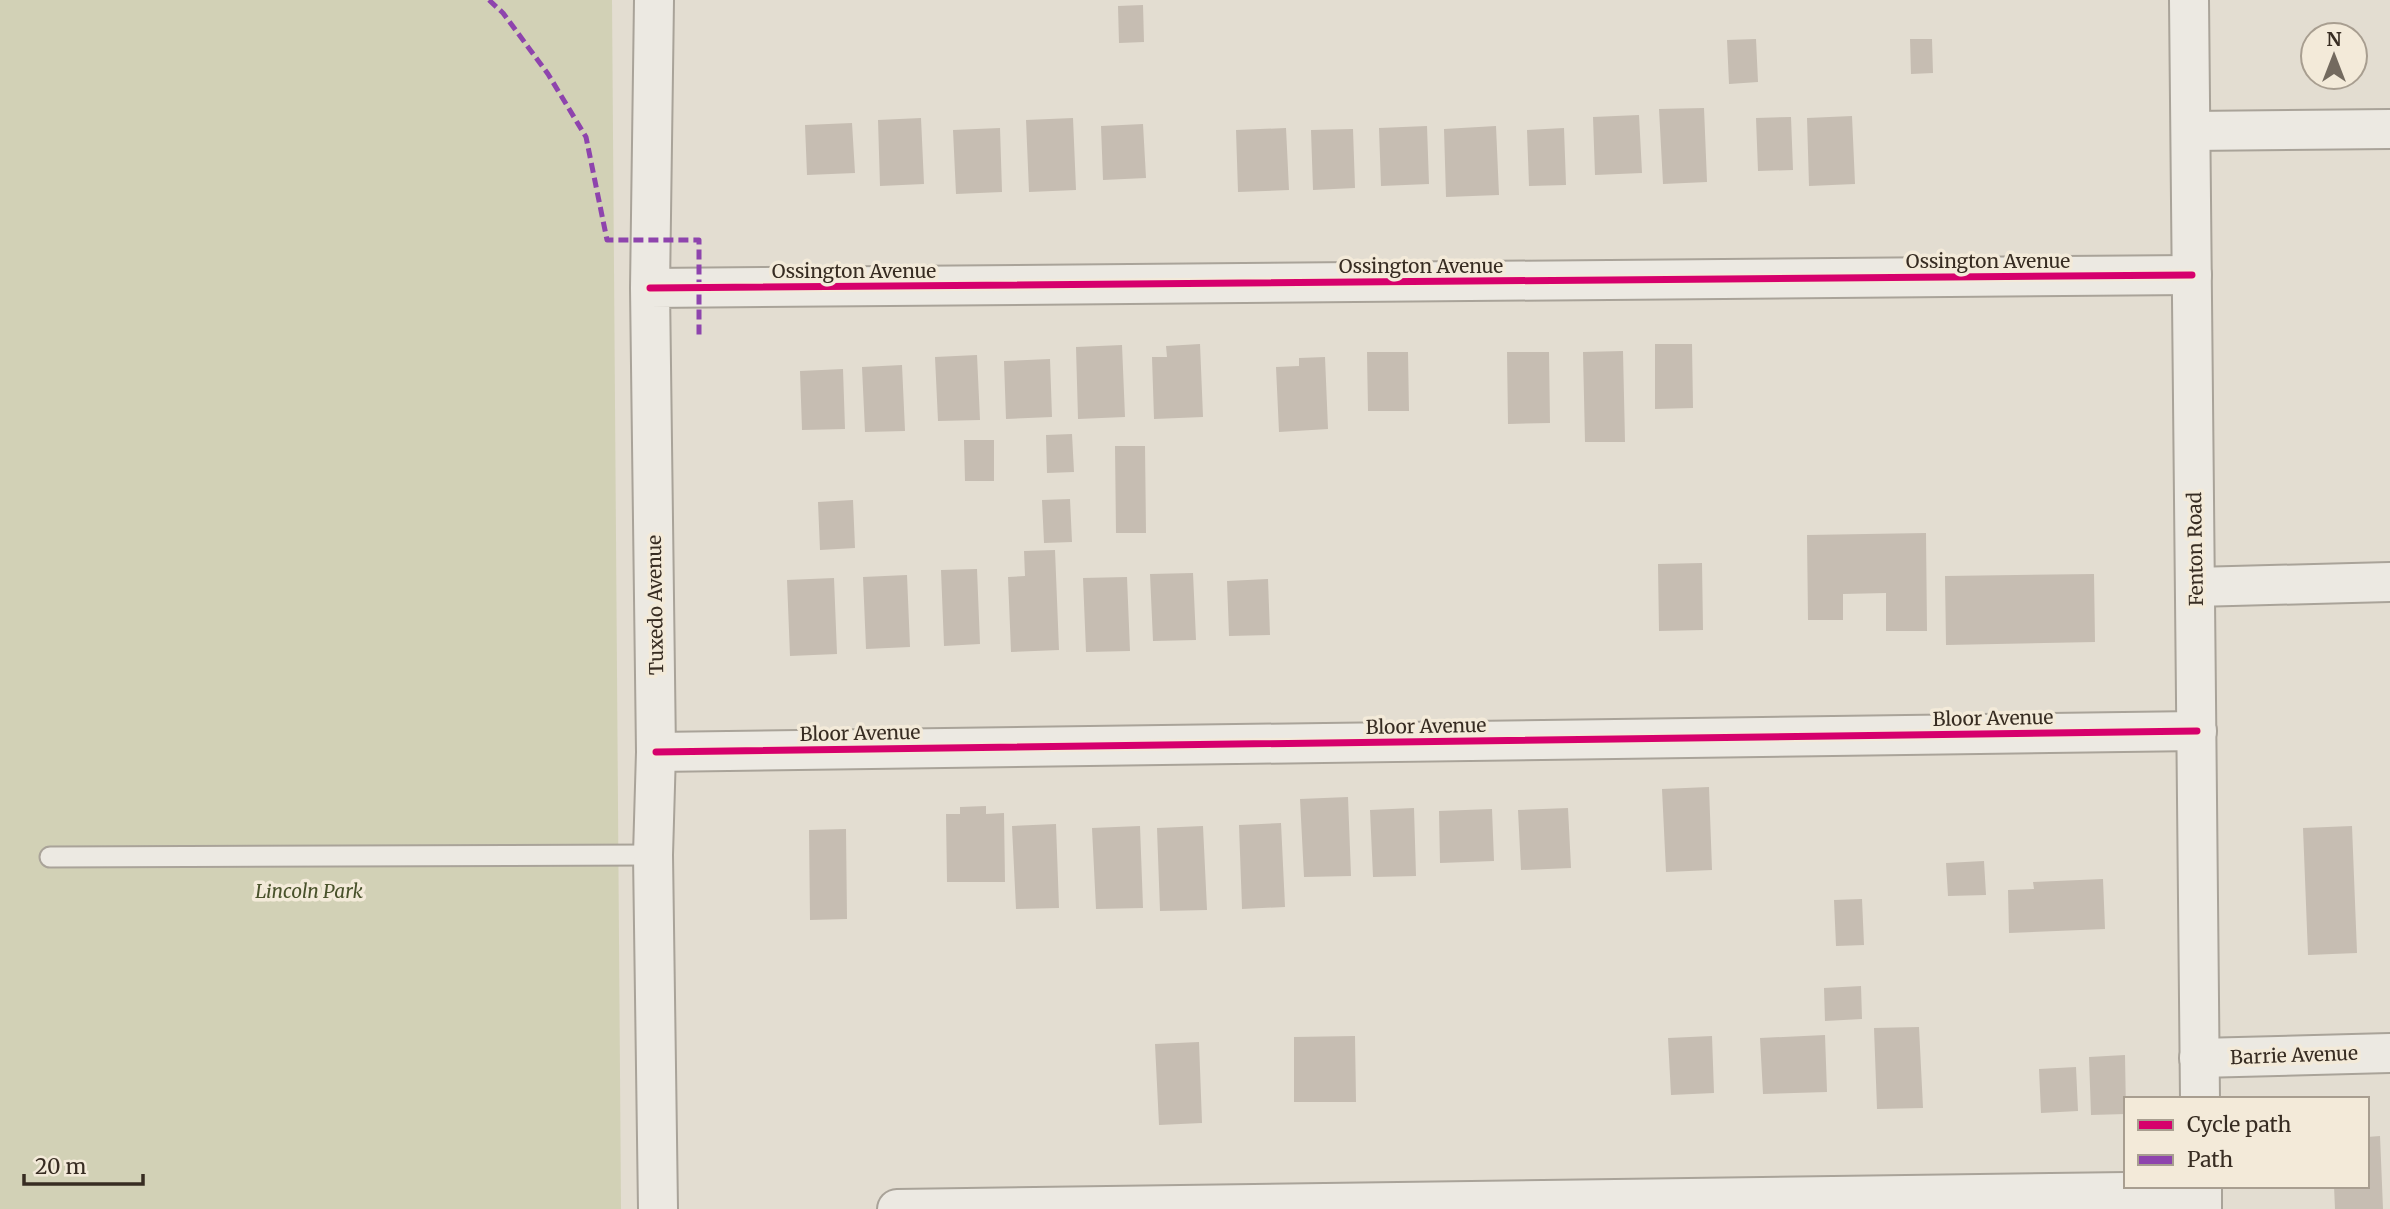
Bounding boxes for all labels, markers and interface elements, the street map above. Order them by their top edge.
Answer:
north arrow [2299,21,2369,91]
text: N [2326,27,2342,51]
street label: Ossington Avenue [1906,249,2070,273]
street label: Ossington Avenue [1339,254,1503,278]
street label: Ossington Avenue [772,259,936,283]
street label: Fenton Road [2182,492,2208,606]
street label: Tuxedo Avenue [642,535,668,675]
street label: Bloor Avenue [1932,705,2054,731]
street label: Bloor Avenue [1365,713,1487,739]
street label: Bloor Avenue [799,720,921,746]
park label: Lincoln Park [255,879,363,903]
street label: Barrie Avenue [2230,1041,2358,1069]
legend [2124,1097,2369,1188]
text: Cycle path [2187,1111,2291,1138]
scale bar [24,1142,144,1186]
text: Path [2187,1146,2233,1173]
text: 20 m [35,1153,87,1180]

